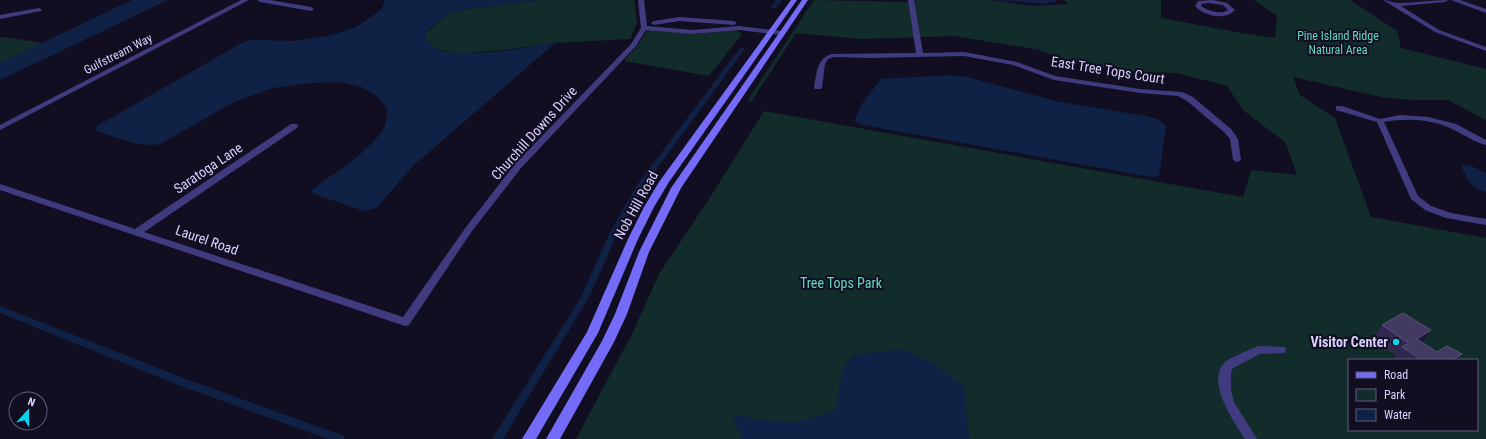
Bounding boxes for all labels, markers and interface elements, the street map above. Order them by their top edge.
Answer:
park label: Pine Island Ridge Natural Area [1297,29,1379,57]
street label: Gulfstream Way [82,31,154,77]
street label: East Tree Tops Court [1050,53,1166,87]
street label: Churchill Downs Drive [488,83,580,183]
street label: Saratoga Lane [171,139,246,197]
street label: Nob Hill Road [611,168,661,242]
street label: Laurel Road [173,222,241,258]
park label: Tree Tops Park [800,275,883,291]
place label: Visitor Center [1310,334,1388,350]
marker: Visitor Center [1391,337,1401,347]
legend [1348,359,1478,431]
text: Road [1384,368,1408,382]
text: Park [1384,388,1406,402]
north arrow [8,391,48,431]
text: N [26,395,37,409]
text: Water [1384,408,1412,422]

